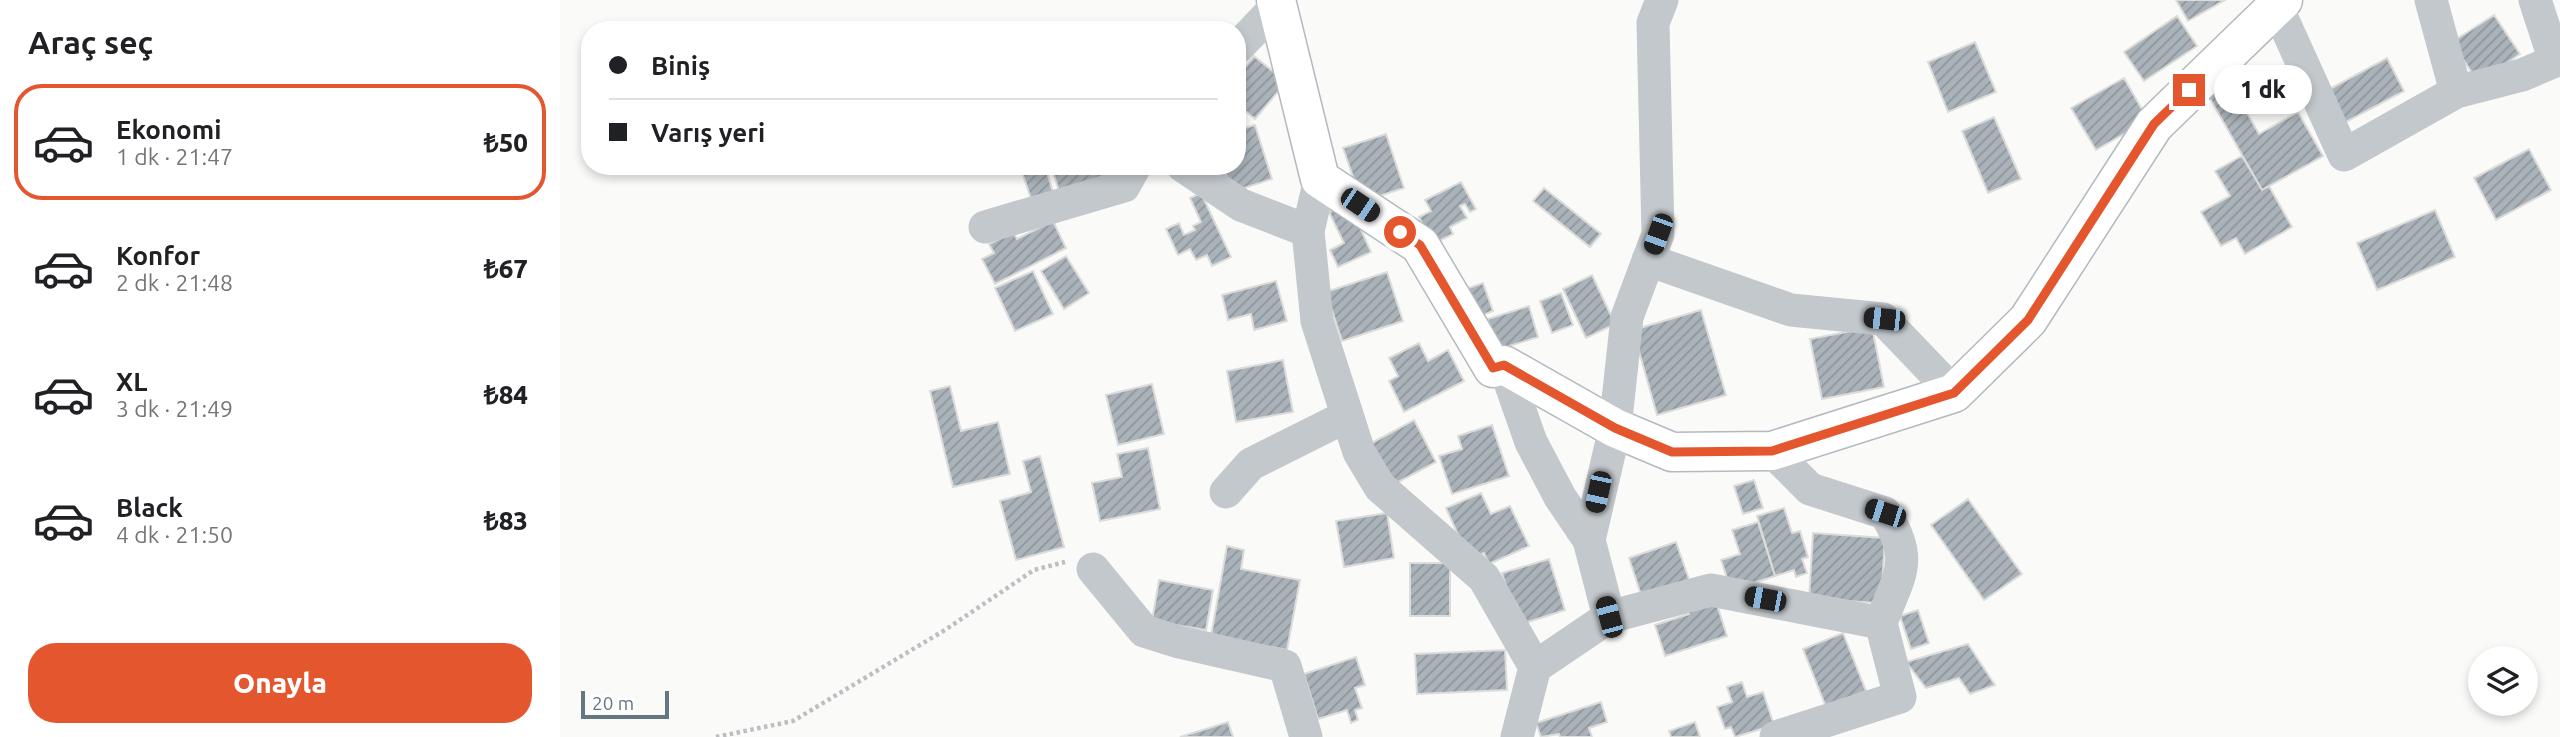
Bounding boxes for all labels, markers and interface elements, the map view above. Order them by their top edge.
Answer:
text: Araç seç [28,24,153,60]
text: Biniş [651,51,710,80]
callout: 1 dk [2214,66,2312,114]
route end [2173,74,2205,106]
text: 1 dk [2240,77,2286,102]
icon: car [32,111,95,174]
text: Ekonomi [116,115,221,144]
text: Varış yeri [651,118,765,147]
text: ₺50 [484,128,528,157]
text: 1 dk · 21:47 [116,144,233,169]
car [1337,185,1384,225]
car [1641,211,1676,257]
route start [1384,216,1416,248]
icon: car [32,237,95,300]
text: Konfor [116,241,200,270]
text: ₺67 [484,254,528,283]
text: 2 dk · 21:48 [116,270,233,295]
car [1863,306,1906,332]
icon: car [32,363,95,426]
text: XL [116,367,147,396]
text: ₺84 [484,380,528,409]
text: 3 dk · 21:49 [116,396,233,421]
car [1584,469,1613,515]
icon: car [32,489,95,552]
text: Black [116,493,183,522]
car [1862,497,1909,529]
text: ₺83 [484,506,528,535]
text: 4 dk · 21:50 [116,522,233,547]
car [1743,585,1788,613]
car [1594,594,1625,640]
button: Onayla [28,643,532,723]
map controls [2468,646,2538,716]
button: layers [2468,646,2538,716]
scale bar [581,688,668,720]
text: 20 m [592,692,634,714]

